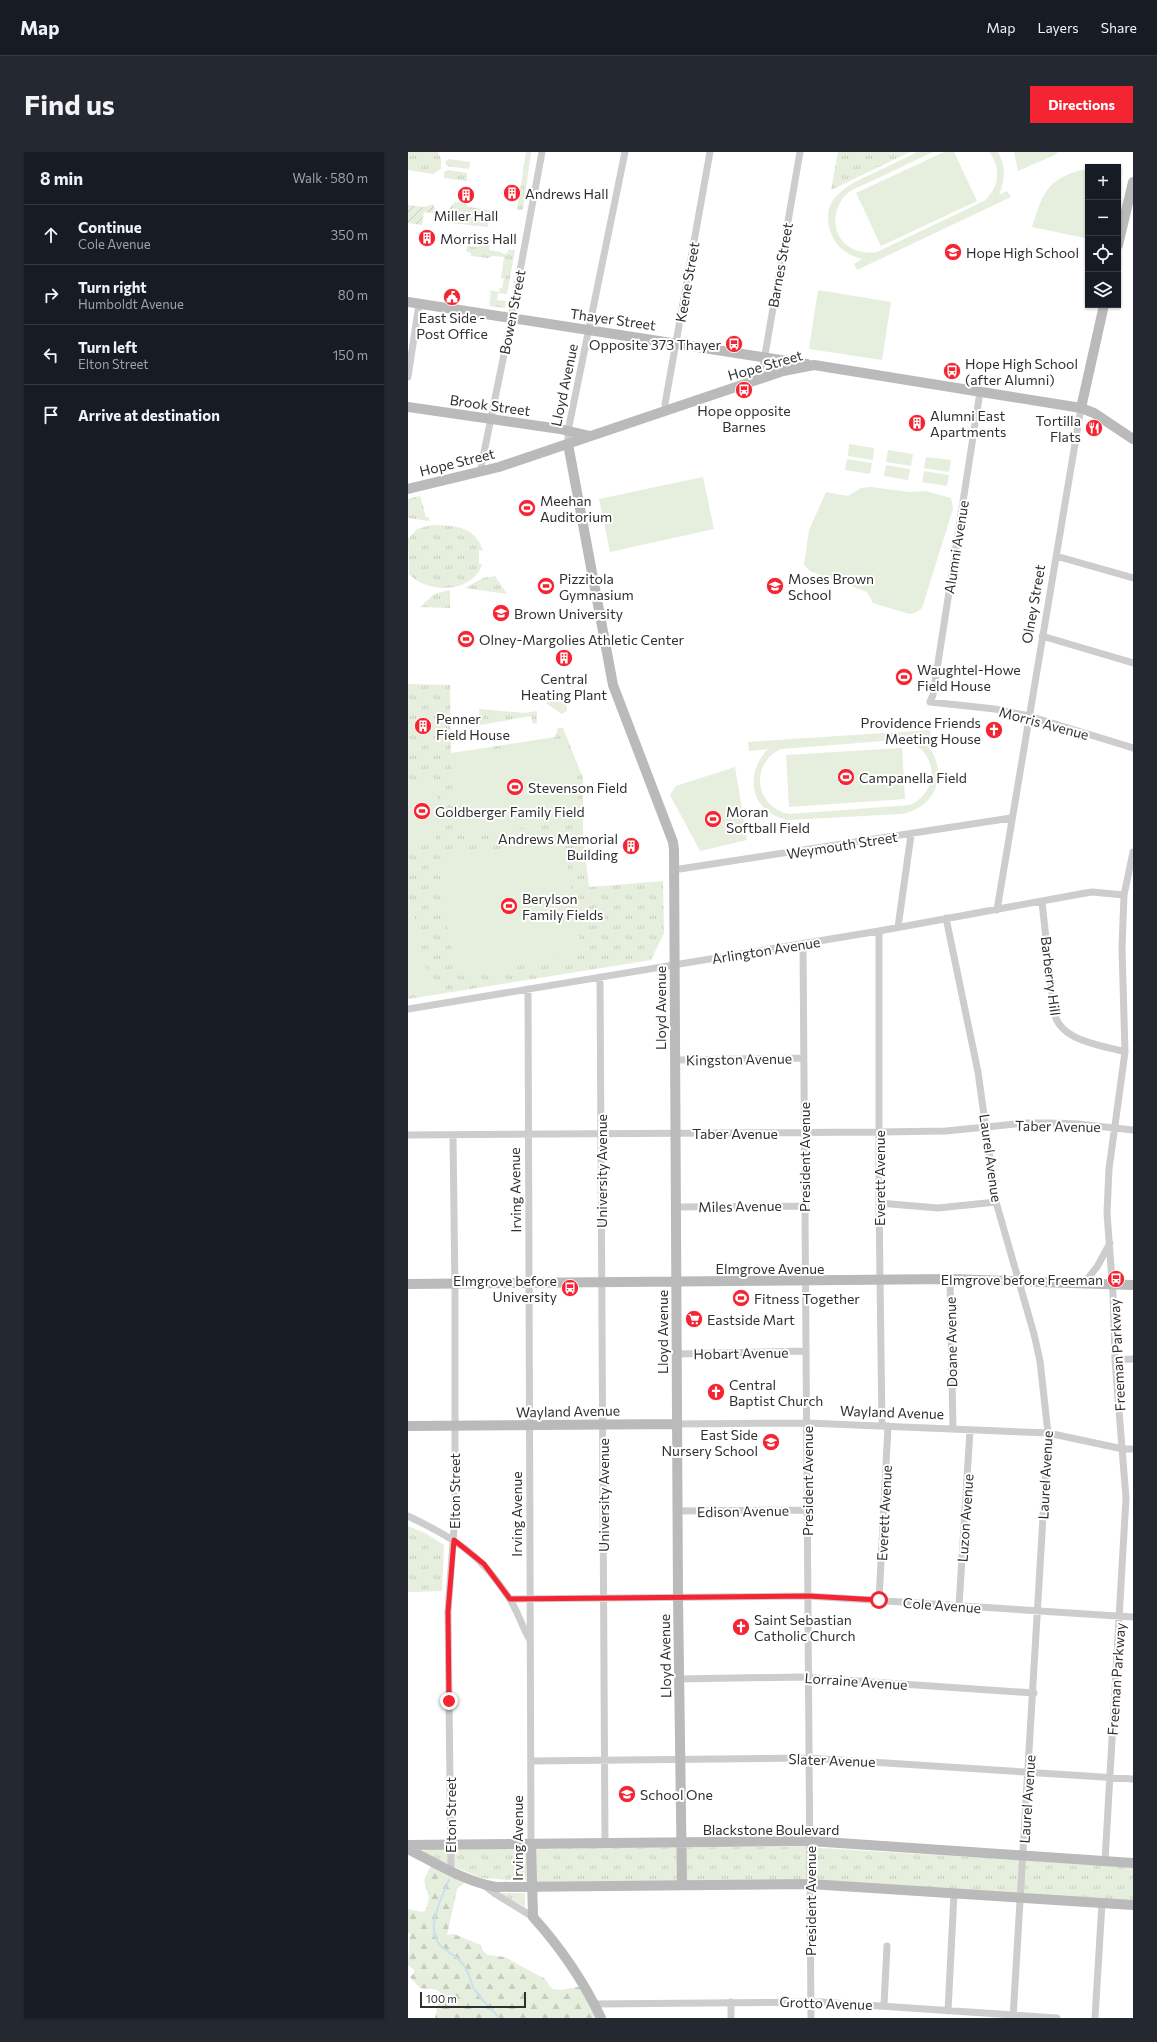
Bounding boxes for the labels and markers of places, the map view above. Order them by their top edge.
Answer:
building icon: Andrews Hall [502,183,522,203]
building icon: Miller Hall [456,185,476,205]
place label: Andrews Hall [525,185,608,202]
place label: Miller Hall [434,207,498,224]
building icon: Morriss Hall [417,228,437,248]
place label: Morriss Hall [440,230,517,247]
school or university icon: Hope High School [943,242,963,262]
place label: Hope High School [966,244,1079,261]
public building icon: East Side - Post Office [442,287,462,307]
place label: East Side - Post Office [416,309,488,342]
bus stop icon: Opposite 373 Thayer [724,334,744,354]
place label: Opposite 373 Thayer [589,336,721,353]
place label: Hope High School (after Alumni) [965,355,1078,388]
bus stop icon: Hope High School (after Alumni) [942,361,962,381]
bus stop icon: Hope opposite Barnes [734,380,754,400]
place label: Hope opposite Barnes [697,402,791,435]
place label: Alumni East Apartments [930,407,1006,440]
place label: Tortilla Flats [1035,412,1081,445]
building icon: Alumni East Apartments [907,413,927,433]
restaurant icon: Tortilla Flats [1084,418,1104,438]
place label: Meehan Auditorium [540,492,612,525]
sports icon: Meehan Auditorium [517,498,537,518]
place label: Pizzitola Gymnasium [559,570,634,603]
place label: Moses Brown School [788,570,874,603]
sports icon: Pizzitola Gymnasium [536,576,556,596]
school or university icon: Moses Brown School [765,576,785,596]
school or university icon: Brown University [491,603,511,623]
place label: Brown University [514,605,623,622]
sports icon: Olney-Margolies Athletic Center [456,629,476,649]
place label: Olney-Margolies Athletic Center [479,631,685,648]
building icon: Central Heating Plant [554,648,574,668]
place label: Waughtel-Howe Field House [917,661,1021,694]
sports icon: Waughtel-Howe Field House [894,667,914,687]
place label: Central Heating Plant [521,670,607,703]
place label: Penner Field House [436,710,510,743]
place label: Providence Friends Meeting House [861,714,981,747]
building icon: Penner Field House [413,716,433,736]
church icon: Providence Friends Meeting House [984,720,1004,740]
sports icon: Campanella Field [836,767,856,787]
place label: Campanella Field [859,769,967,786]
sports icon: Stevenson Field [505,777,525,797]
place label: Stevenson Field [528,779,627,796]
sports icon: Goldberger Family Field [412,801,432,821]
place label: Goldberger Family Field [435,803,585,820]
place label: Moran Softball Field [726,803,810,836]
sports icon: Moran Softball Field [703,809,723,829]
place label: Andrews Memorial Building [498,830,618,863]
building icon: Andrews Memorial Building [621,836,641,856]
place label: Berylson Family Fields [522,890,603,923]
sports icon: Berylson Family Fields [499,896,519,916]
bus stop icon: Elmgrove before Freeman [1106,1269,1126,1289]
place label: Elmgrove before Freeman [941,1271,1103,1288]
place label: Elmgrove before University [453,1272,557,1305]
bus stop icon: Elmgrove before University [560,1278,580,1298]
sports icon: Fitness Together [731,1288,751,1308]
place label: Fitness Together [754,1290,860,1307]
supermarket icon: Eastside Mart [684,1309,704,1329]
place label: Eastside Mart [707,1311,795,1328]
place label: Central Baptist Church [729,1376,823,1409]
church icon: Central Baptist Church [706,1382,726,1402]
place label: East Side Nursery School [662,1426,758,1459]
school or university icon: East Side Nursery School [761,1432,781,1452]
place label: Saint Sebastian Catholic Church [754,1611,856,1644]
church icon: Saint Sebastian Catholic Church [731,1617,751,1637]
school or university icon: School One [617,1784,637,1804]
place label: School One [640,1786,713,1803]

